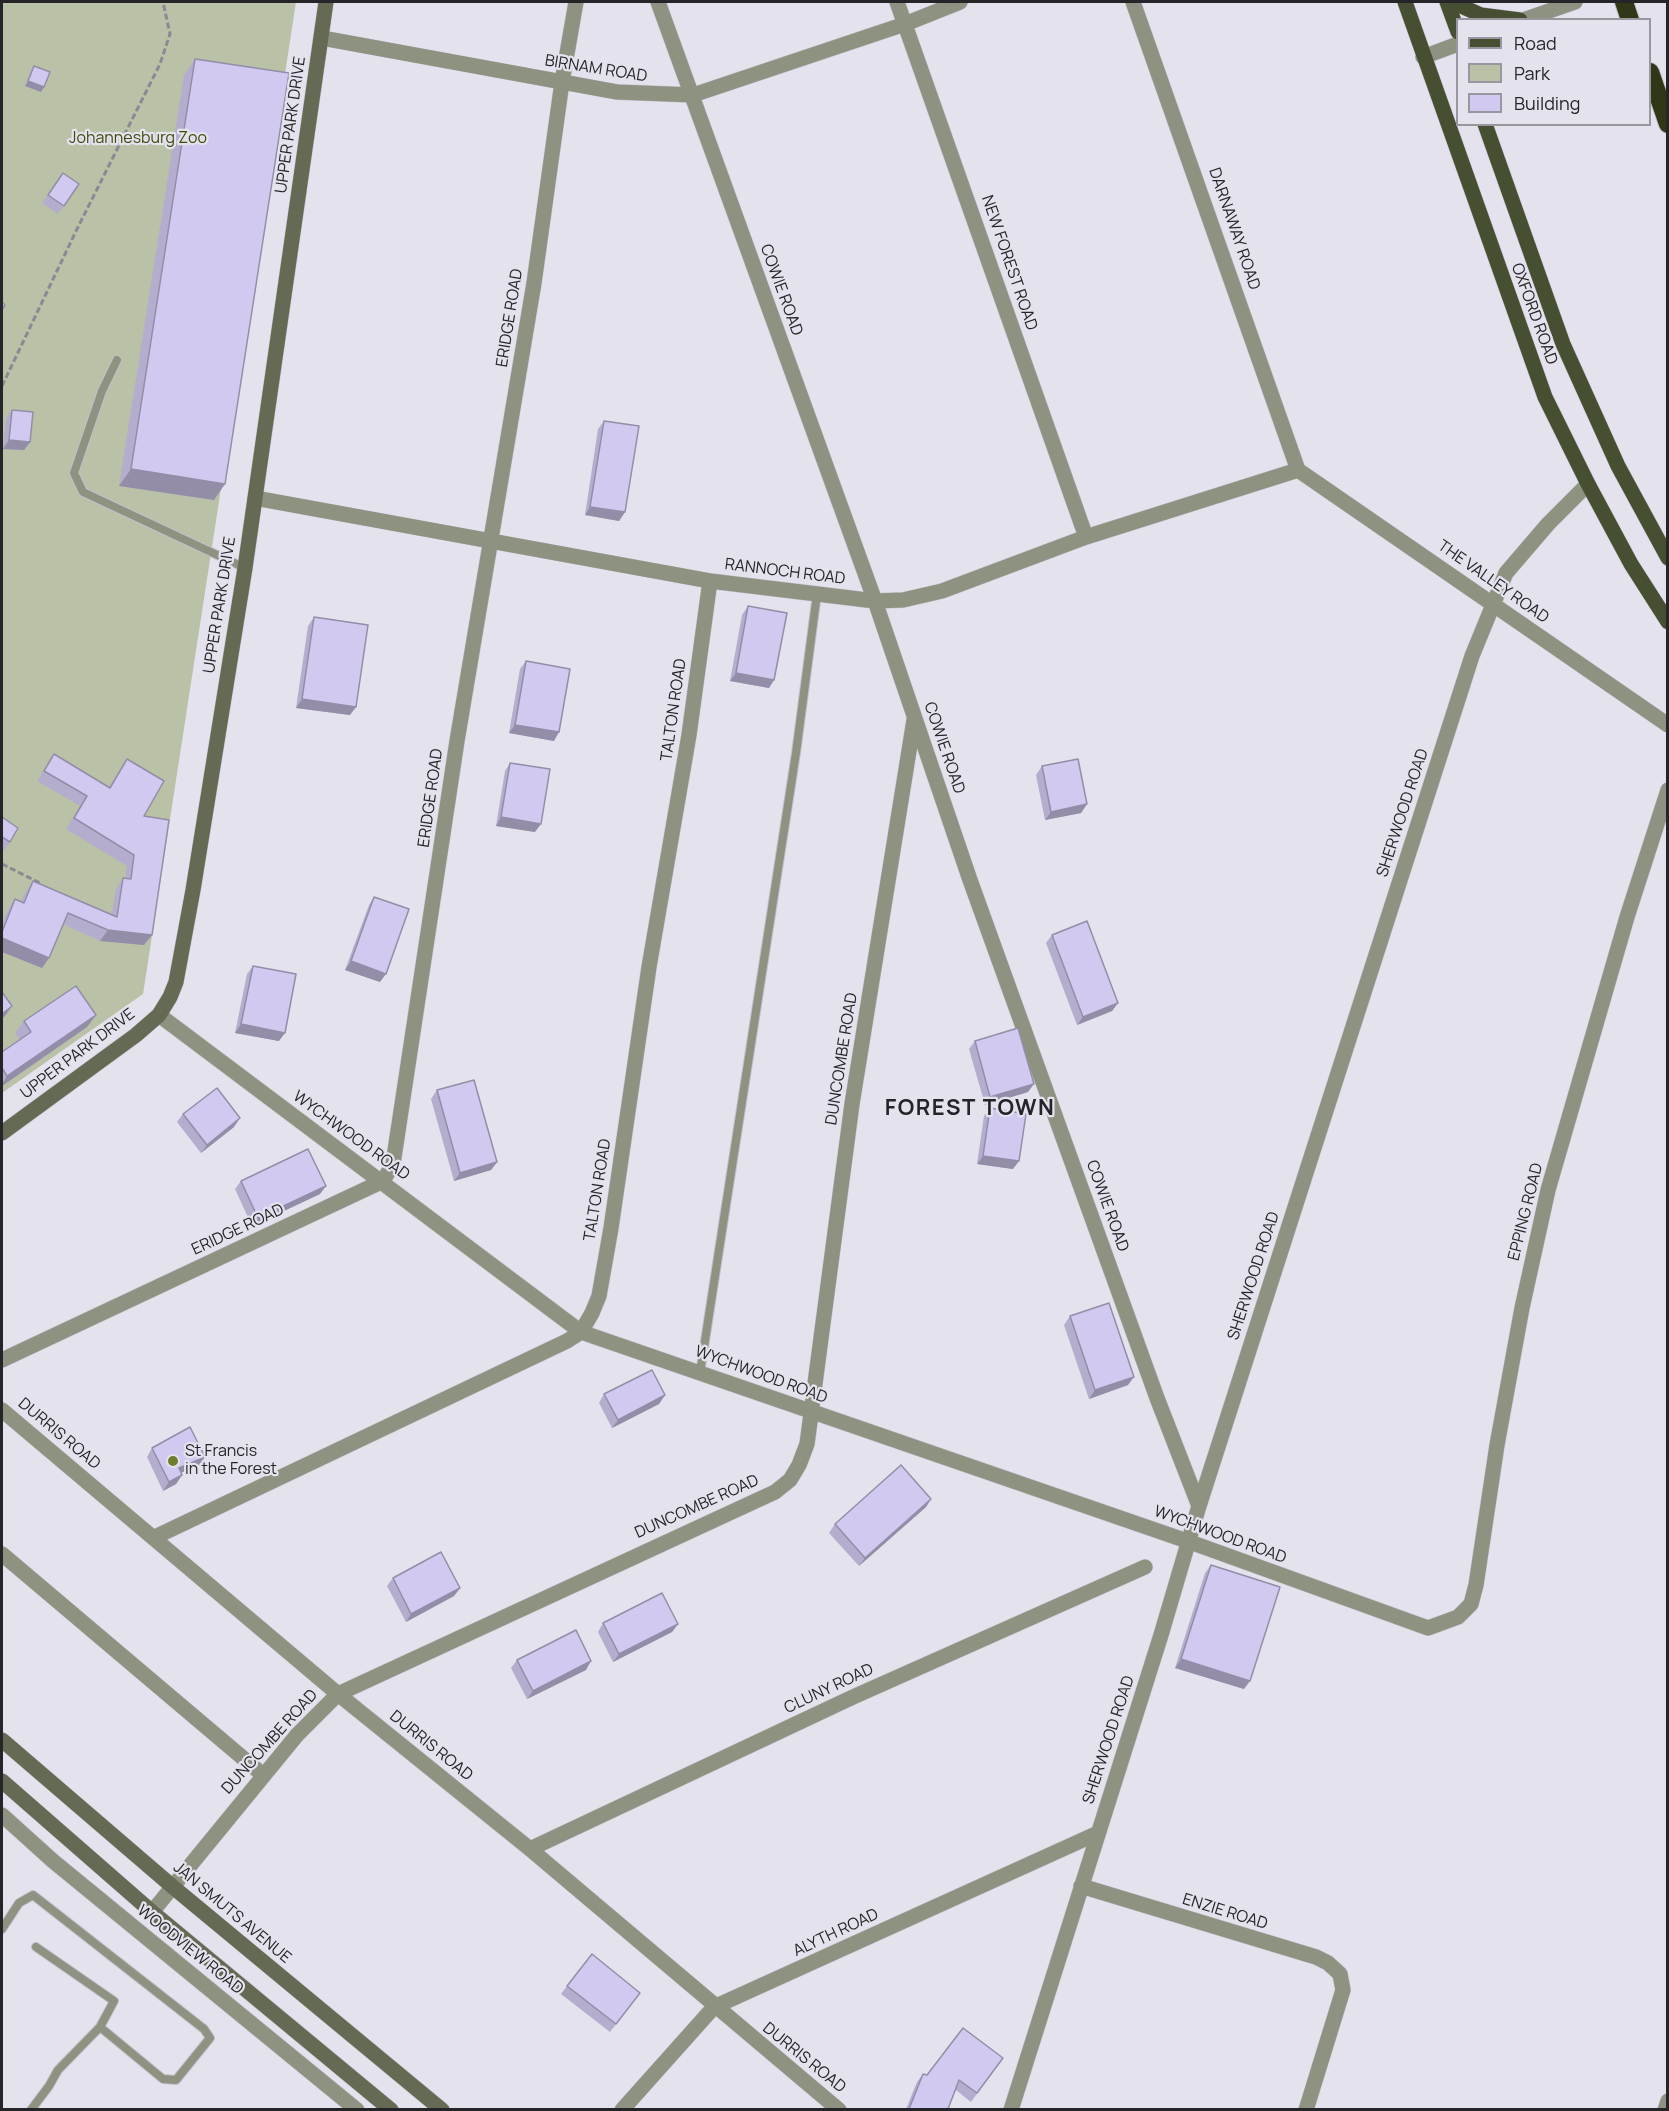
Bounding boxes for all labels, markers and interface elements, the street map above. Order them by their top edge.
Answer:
legend [1456,18,1651,126]
text: Road [1514,31,1557,55]
street label: BIRNAM ROAD [543,51,649,87]
street label: UPPER PARK DRIVE [272,55,310,195]
text: Park [1514,61,1550,85]
text: Building [1514,91,1580,115]
park label: Johannesburg Zoo [69,129,207,149]
street label: DARNAWAY ROAD [1204,165,1264,293]
street label: NEW FOREST ROAD [977,193,1041,333]
street label: COWIE ROAD [756,242,806,338]
street label: OXFORD ROAD [1507,261,1561,367]
street label: ERIDGE ROAD [493,267,527,369]
street label: UPPER PARK DRIVE [200,535,240,675]
street label: THE VALLEY ROAD [1434,536,1552,628]
street label: RANNOCH ROAD [724,555,846,589]
street label: TALTON ROAD [657,657,691,763]
street label: COWIE ROAD [919,700,969,796]
street label: SHERWOOD ROAD [1373,746,1433,880]
street label: ERIDGE ROAD [415,747,447,849]
street label: DUNCOMBE ROAD [822,991,862,1127]
street label: UPPER PARK DRIVE [17,1005,139,1103]
street label: WYCHWOOD ROAD [289,1087,413,1185]
district label: FOREST TOWN [885,1096,1055,1122]
street label: TALTON ROAD [580,1137,616,1243]
street label: COWIE ROAD [1082,1158,1132,1254]
street label: EPPING ROAD [1505,1161,1547,1263]
street label: ERIDGE ROAD [189,1200,287,1260]
street label: SHERWOOD ROAD [1224,1209,1284,1343]
street label: WYCHWOOD ROAD [692,1342,830,1408]
street label: DURRIS ROAD [14,1394,104,1474]
place label: St Francis in the Forest [185,1442,277,1480]
marker: St Francis in the Forest [166,1454,180,1468]
street label: DUNCOMBE ROAD [632,1471,762,1543]
street label: WYCHWOOD ROAD [1151,1502,1289,1568]
street label: CLUNY ROAD [781,1660,877,1718]
street label: SHERWOOD ROAD [1079,1673,1139,1807]
street label: DUNCOMBE ROAD [218,1686,322,1798]
street label: DURRIS ROAD [386,1707,476,1785]
street label: JAN SMUTS AVENUE [169,1858,295,1968]
street label: ENZIE ROAD [1180,1890,1270,1934]
street label: WOODVIEW ROAD [133,1901,247,1999]
street label: ALYTH ROAD [790,1905,882,1961]
street label: DURRIS ROAD [759,2019,849,2097]

